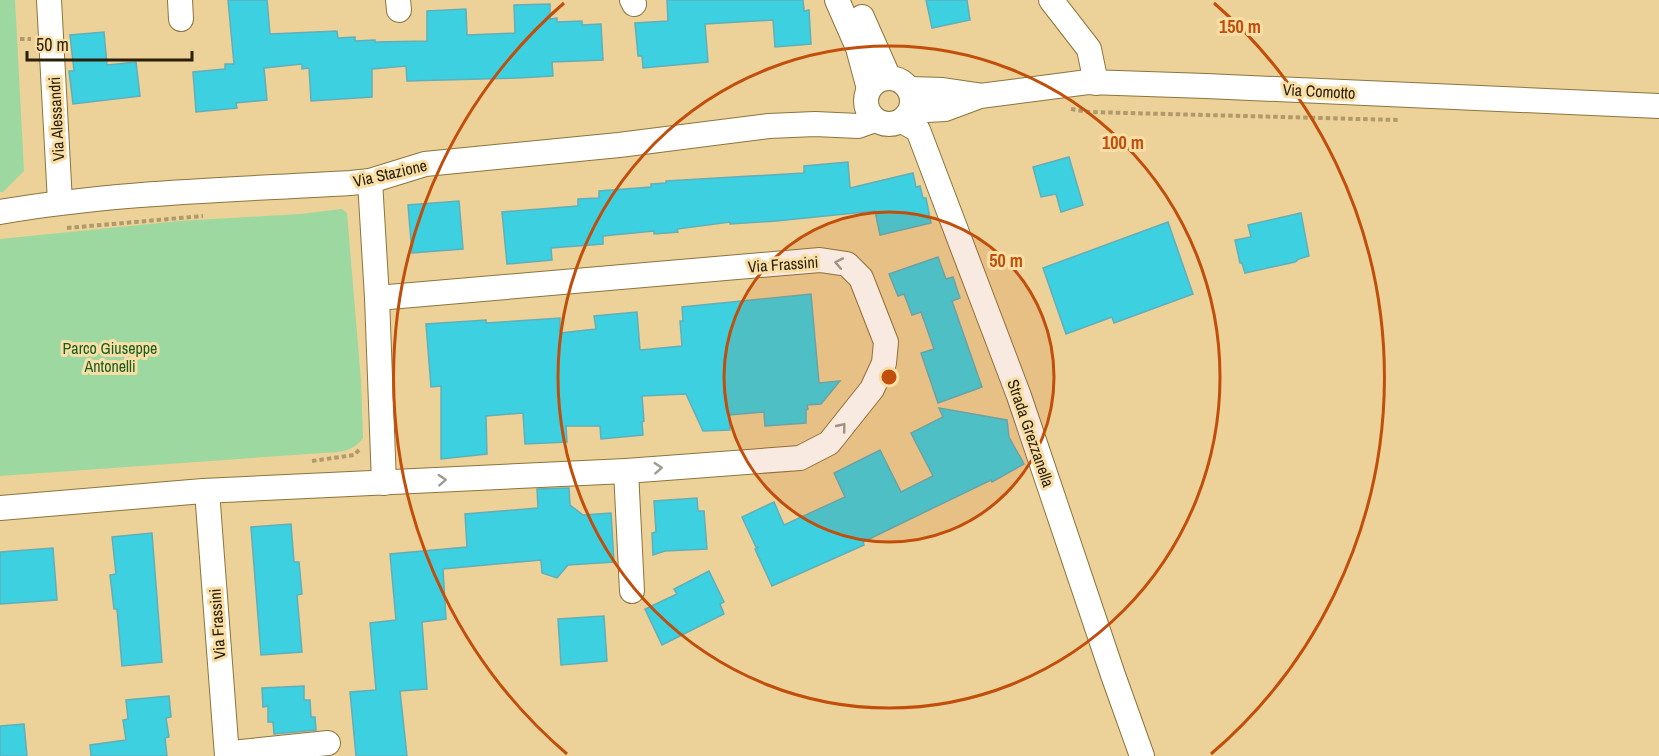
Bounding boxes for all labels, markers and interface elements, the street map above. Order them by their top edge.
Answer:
text: 150 m [1219,14,1261,39]
scale bar [27,24,192,62]
text: 50 m [36,32,69,57]
street label: Via Alessandri [43,76,69,162]
street label: Via Comotto [1282,78,1356,104]
text: 100 m [1102,130,1144,155]
street label: Via Stazione [351,154,429,192]
text: 50 m [989,248,1023,273]
street label: Via Frassini [747,251,819,277]
one-way arrow [834,257,844,270]
park label: Parco Giuseppe Antonelli [63,337,157,377]
centre of rings [879,367,899,387]
street label: Strada Grezzanella [1002,376,1060,490]
one-way arrow [834,423,845,434]
one-way arrow [654,462,663,475]
one-way arrow [438,473,447,486]
street label: Via Frassini [204,588,230,660]

